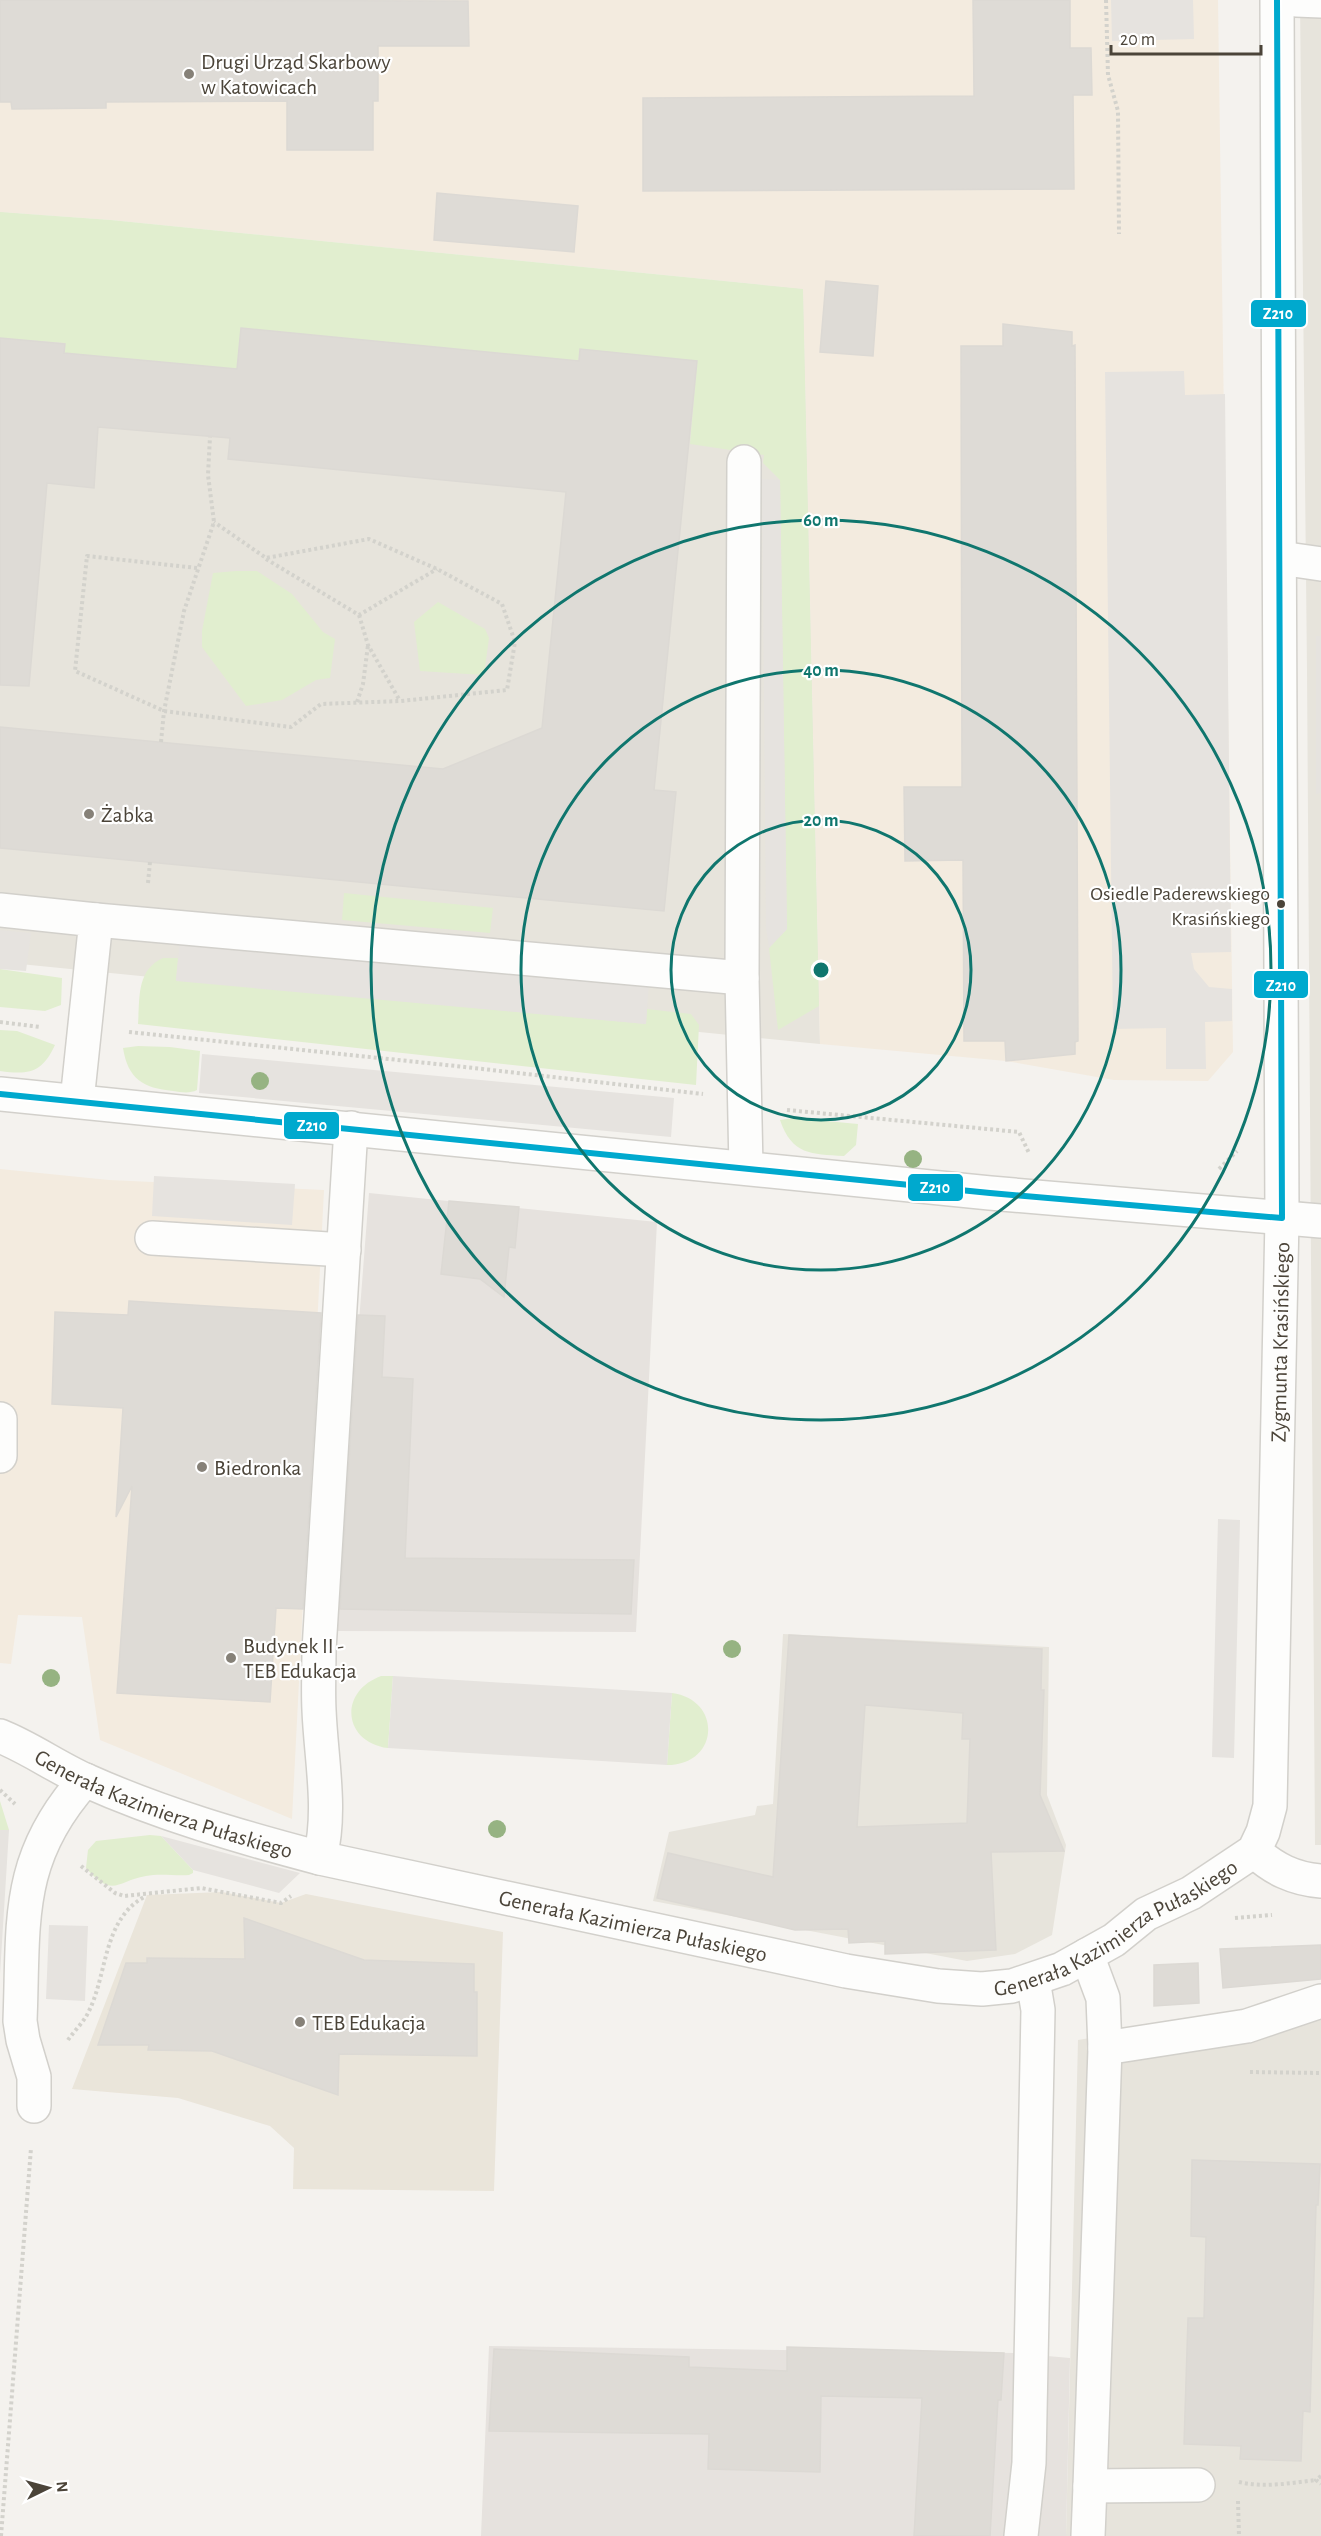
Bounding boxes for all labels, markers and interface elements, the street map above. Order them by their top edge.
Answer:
scale bar [1111,18,1261,56]
text: 20 m [1120,31,1155,49]
place label: Drugi Urząd Skarbowy w Katowicach [201,51,391,98]
marker: Drugi Urząd Skarbowy w Katowicach [182,67,196,81]
line badge: Z210 [1250,299,1307,328]
text: Z210 [1263,306,1293,322]
text: 60 m [803,512,839,530]
text: 40 m [803,662,839,680]
place label: Żabka [101,804,154,826]
marker: Żabka [82,807,96,821]
text: 20 m [803,812,839,830]
place label: Osiedle Paderewskiego Krasińskiego [1090,884,1270,929]
marker: Osiedle Paderewskiego Krasińskiego [1275,898,1287,910]
centre of rings [811,960,831,980]
line badge: Z210 [1253,970,1309,999]
text: Z210 [1266,978,1296,994]
line badge: Z210 [283,1111,340,1140]
text: Z210 [297,1118,327,1134]
line badge: Z210 [907,1173,964,1202]
text: Z210 [920,1180,950,1196]
street label: Zygmunta Krasińskiego [1267,1242,1294,1443]
place label: Biedronka [214,1457,301,1479]
marker: Biedronka [195,1460,209,1474]
place label: Budynek II - TEB Edukacja [243,1635,357,1682]
marker: Budynek II - TEB Edukacja [224,1651,238,1665]
street label: Generała Kazimierza Pułaskiego [31,1745,295,1862]
street label: Generała Kazimierza Pułaskiego [993,1856,1241,2000]
street label: Generała Kazimierza Pułaskiego [497,1887,769,1966]
place label: TEB Edukacja [312,2012,426,2034]
marker: TEB Edukacja [293,2015,307,2029]
north arrow [18,2458,78,2518]
text: N [53,2481,70,2493]

